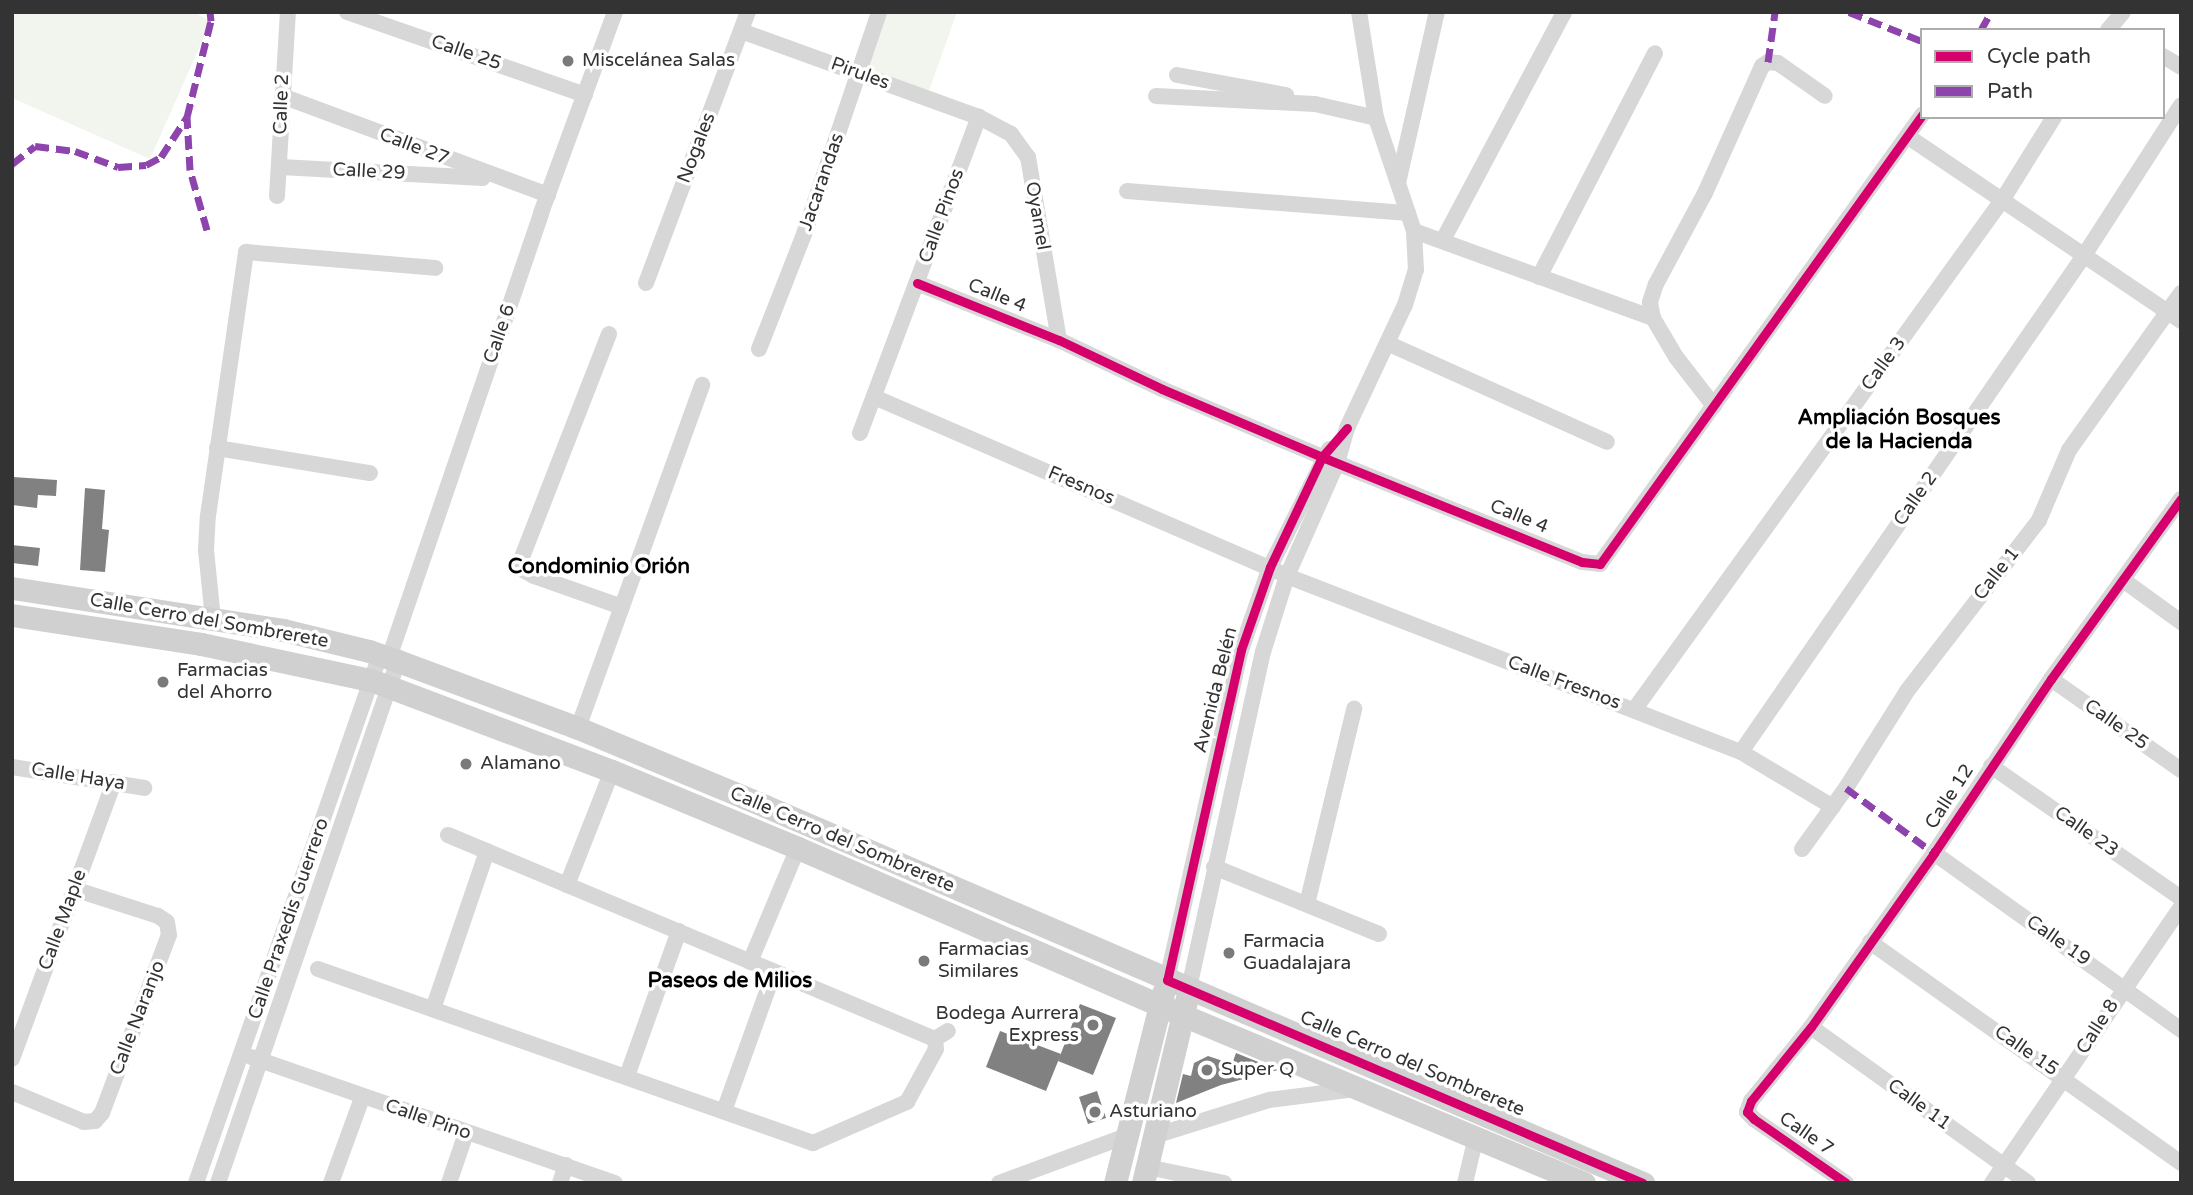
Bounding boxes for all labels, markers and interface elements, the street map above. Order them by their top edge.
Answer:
legend [1920,28,2165,119]
street label: Calle 25 [428,30,504,76]
text: Cycle path [1987,44,2091,69]
place label: Miscelánea Salas [582,50,735,72]
marker: Miscelánea Salas [560,53,576,69]
street label: Pirules [828,53,892,95]
street label: Calle 2 [270,73,294,135]
text: Path [1987,79,2033,104]
street label: Nogales [673,109,721,187]
street label: Calle 27 [376,123,452,171]
street label: Jacarandas [795,130,849,234]
street label: Calle 29 [332,159,406,185]
street label: Calle Pinos [914,166,970,266]
street label: Oyamel [1020,180,1054,252]
street label: Calle 4 [964,274,1030,318]
street label: Calle 6 [479,301,521,367]
street label: Calle 3 [1857,333,1911,395]
district label: Ampliación Bosques de la Hacienda [1797,405,2001,455]
street label: Fresnos [1044,462,1118,510]
street label: Calle 2 [1889,467,1943,531]
street label: Calle 4 [1486,495,1552,539]
street label: Calle 1 [1969,543,2025,605]
district label: Condominio Orión [508,554,690,580]
street label: Calle Cerro del Sombrerete [88,589,330,653]
street label: Avenida Belén [1189,625,1243,755]
street label: Calle Fresnos [1504,651,1624,715]
place label: Farmacias del Ahorro [177,660,272,704]
marker: Farmacias del Ahorro [155,674,171,690]
street label: Calle 25 [2080,695,2152,755]
place label: Alamano [480,753,561,775]
marker: Alamano [458,756,474,772]
street label: Calle Haya [29,758,127,796]
street label: Calle 12 [1921,760,1979,834]
street label: Calle Cerro del Sombrerete [726,782,958,898]
street label: Calle 23 [2050,802,2122,862]
street label: Calle Praxedis Guerrero [244,815,334,1023]
street label: Calle Maple [34,867,92,973]
street label: Calle 19 [2022,911,2094,971]
place label: Farmacia Guadalajara [1243,931,1351,975]
place label: Farmacias Similares [938,939,1029,983]
marker: Farmacia Guadalajara [1221,945,1237,961]
marker: Farmacias Similares [916,953,932,969]
street label: Calle Naranjo [106,957,170,1079]
district label: Paseos de Milios [648,968,812,994]
street label: Calle 8 [2072,995,2124,1059]
place label: Bodega Aurrera Express [936,1003,1079,1047]
street label: Calle Cerro del Sombrerete [1296,1006,1528,1122]
marker: Bodega Aurrera Express [1085,1017,1101,1033]
street label: Calle 15 [1990,1021,2062,1081]
place label: Super Q [1221,1059,1294,1081]
marker: Super Q [1199,1062,1215,1078]
street label: Calle 11 [1883,1074,1955,1136]
street label: Calle Pino [382,1095,474,1145]
place label: Asturiano [1109,1101,1197,1123]
marker: Asturiano [1087,1104,1103,1120]
street label: Calle 7 [1774,1107,1838,1161]

